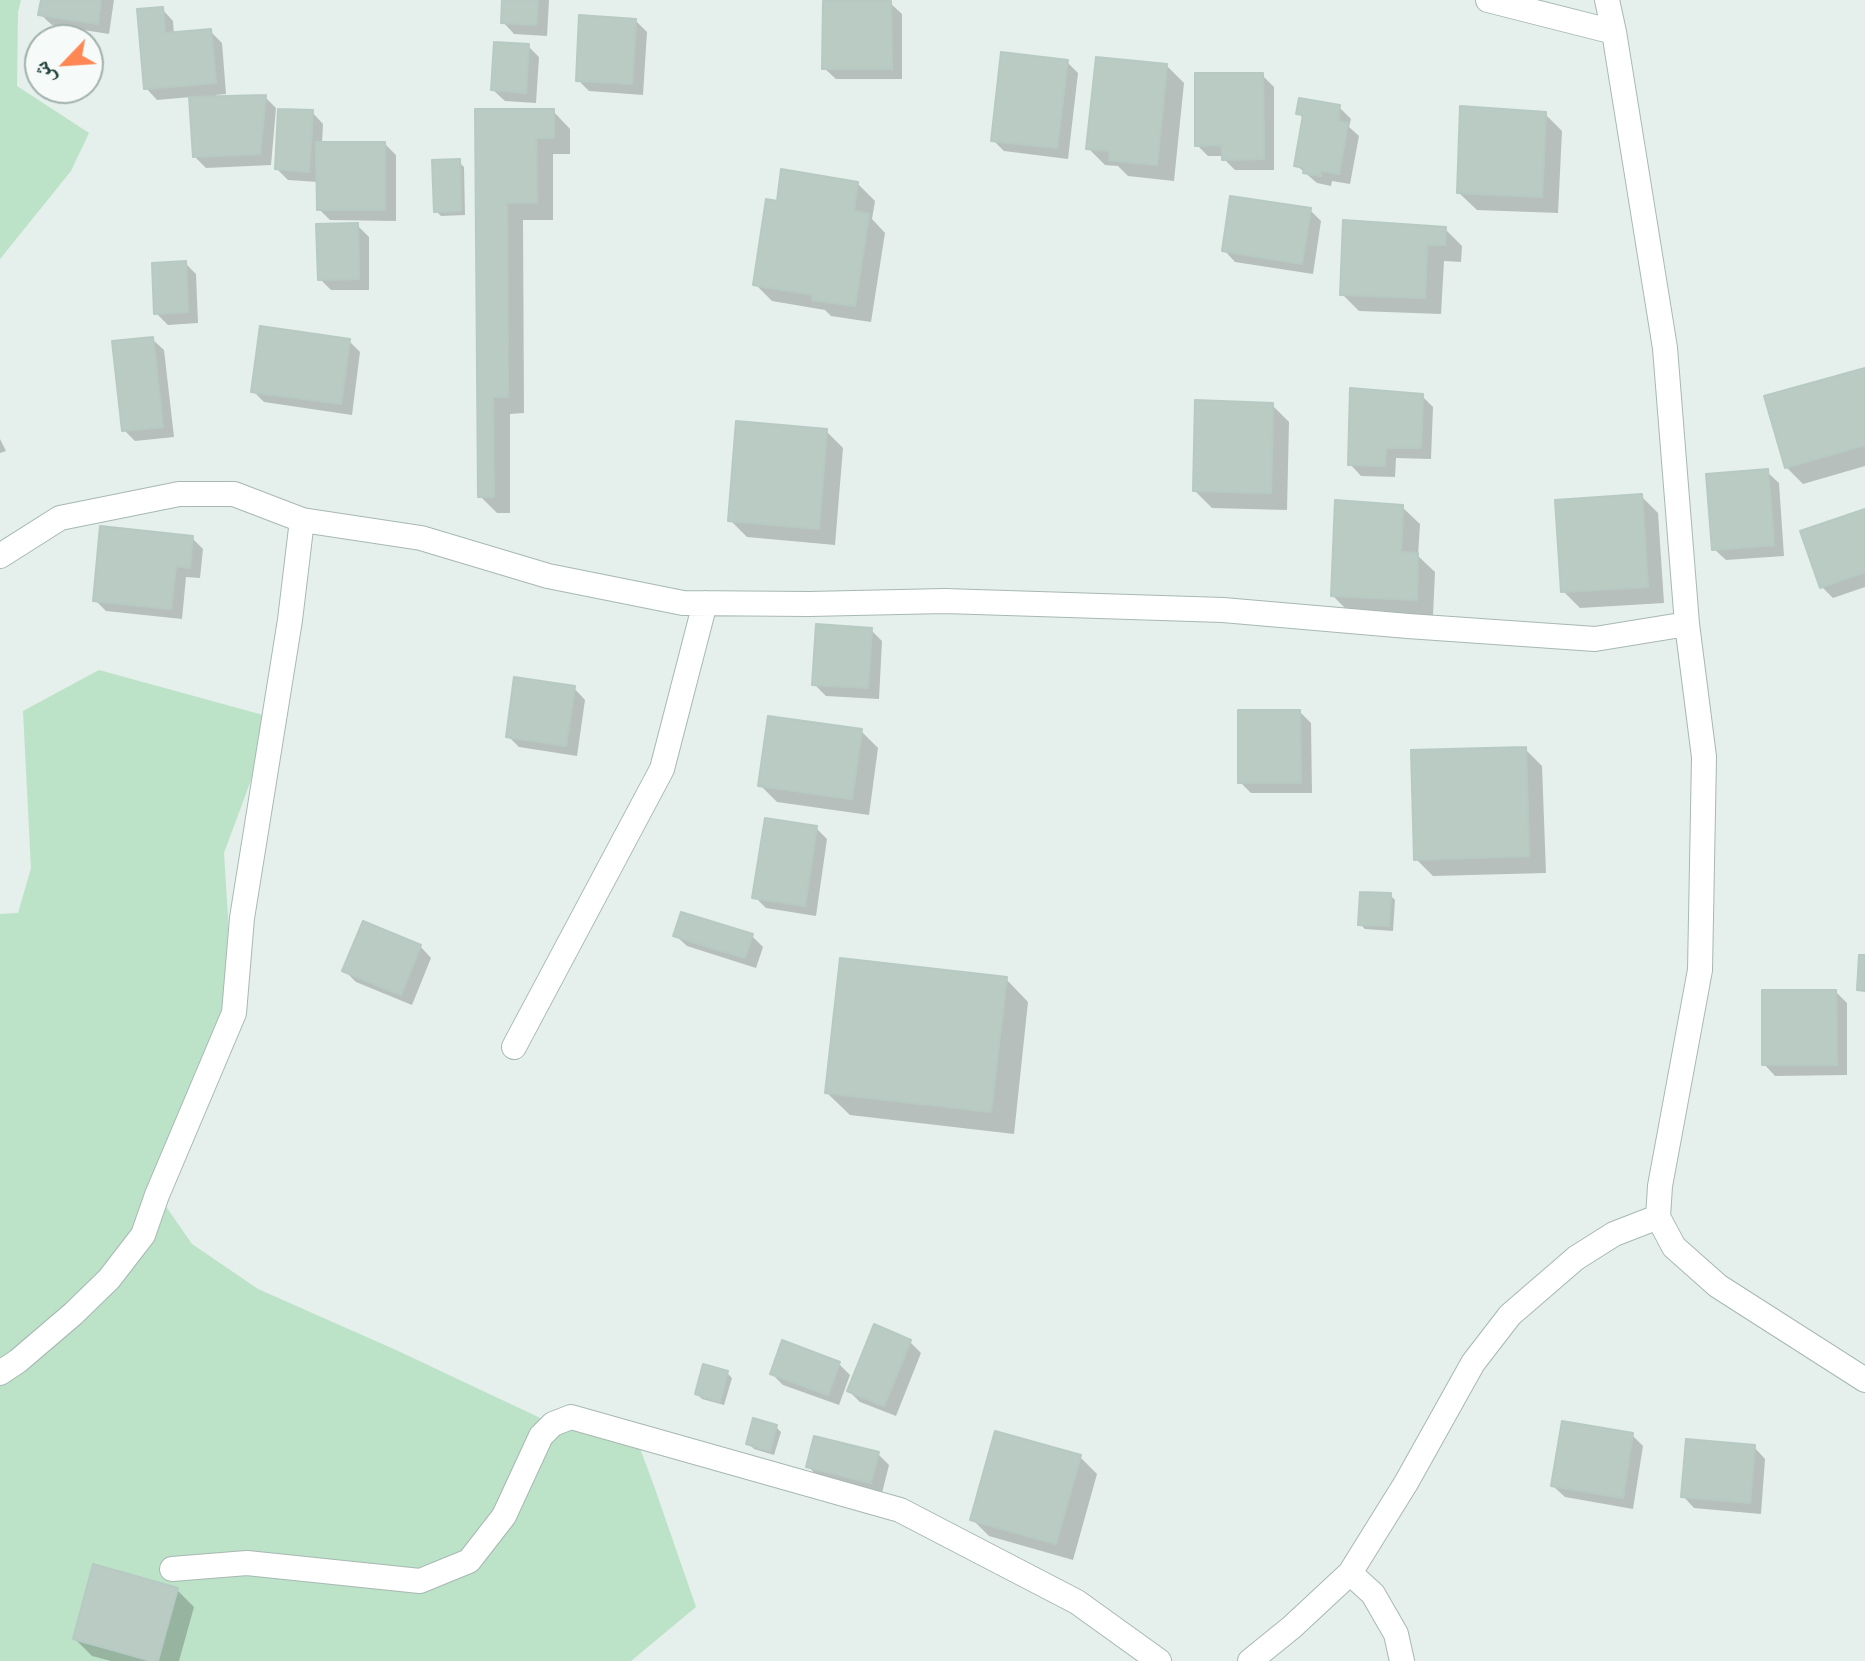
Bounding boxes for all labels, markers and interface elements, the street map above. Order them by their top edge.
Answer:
north arrow [24,24,104,104]
text: ش [26,57,61,90]

